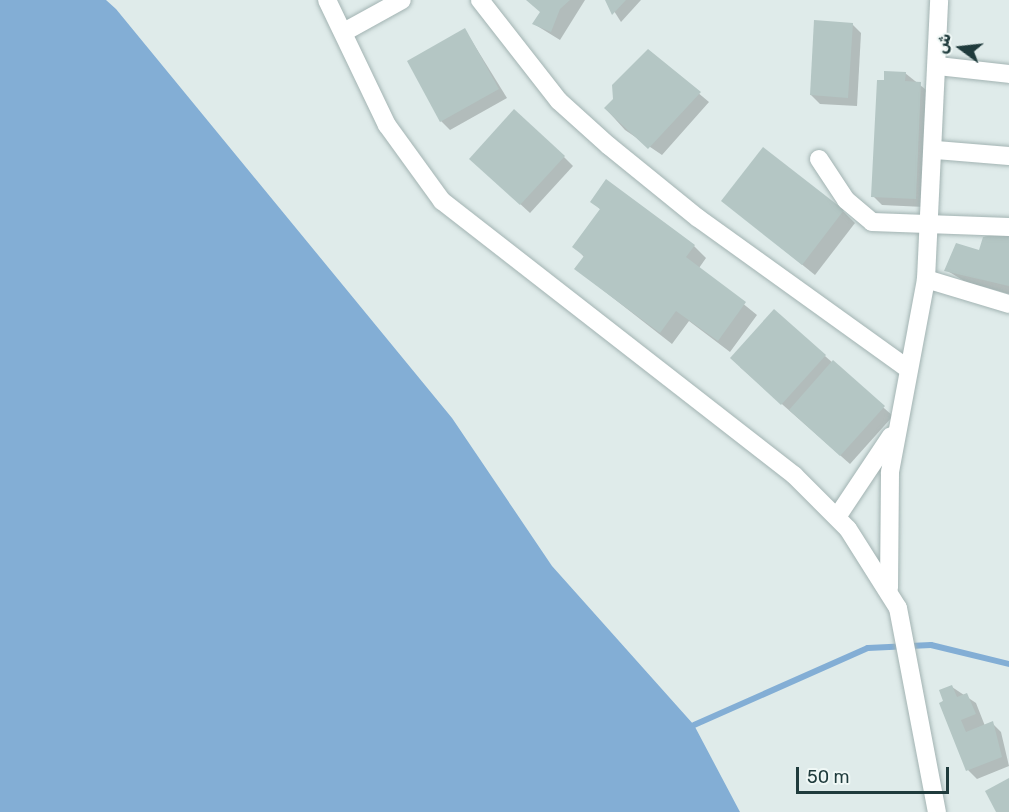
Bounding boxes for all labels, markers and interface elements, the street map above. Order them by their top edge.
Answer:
north arrow [931,18,991,78]
text: ش [931,31,955,55]
scale bar [799,755,952,793]
text: 50 m [807,766,850,788]

